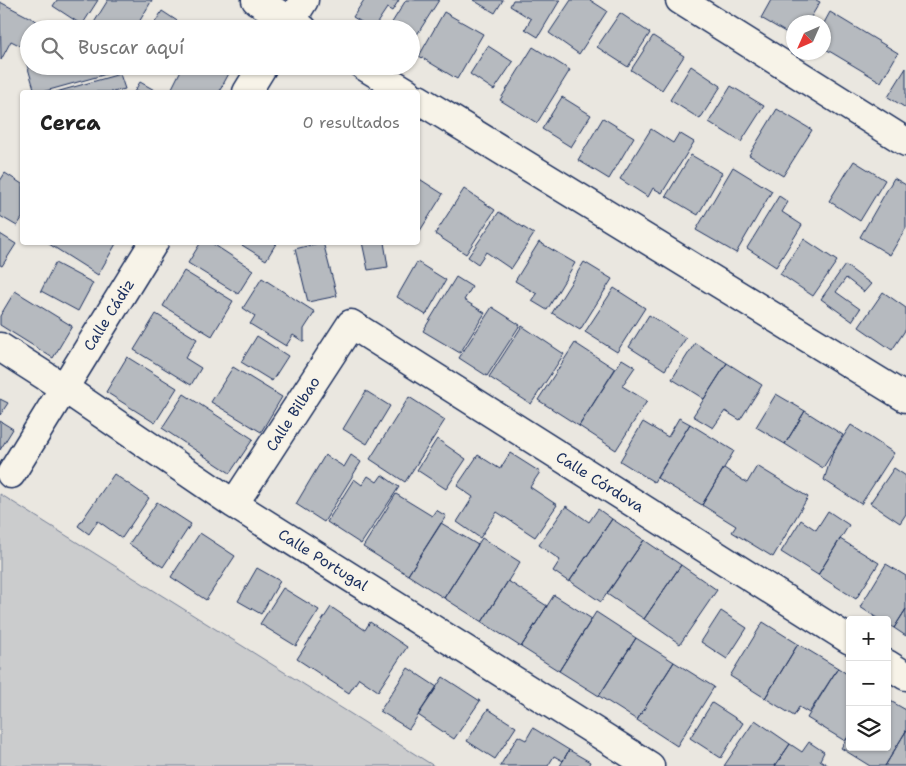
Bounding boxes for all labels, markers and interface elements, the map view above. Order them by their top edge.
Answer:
north arrow [786,15,831,60]
search box [20,20,420,75]
icon: search [38,34,66,62]
text: Buscar aquí [78,35,184,60]
text: Cerca [40,109,101,137]
text: 0 resultados [302,112,400,133]
street label: Calle Cádiz [79,275,139,355]
street label: Calle Bilbao [261,373,325,455]
street label: Calle Córdova [552,447,648,517]
street label: Calle Portugal [274,524,372,596]
map controls [846,616,891,751]
button: + [846,616,891,661]
button: − [846,661,891,706]
button: layers [846,706,891,751]

